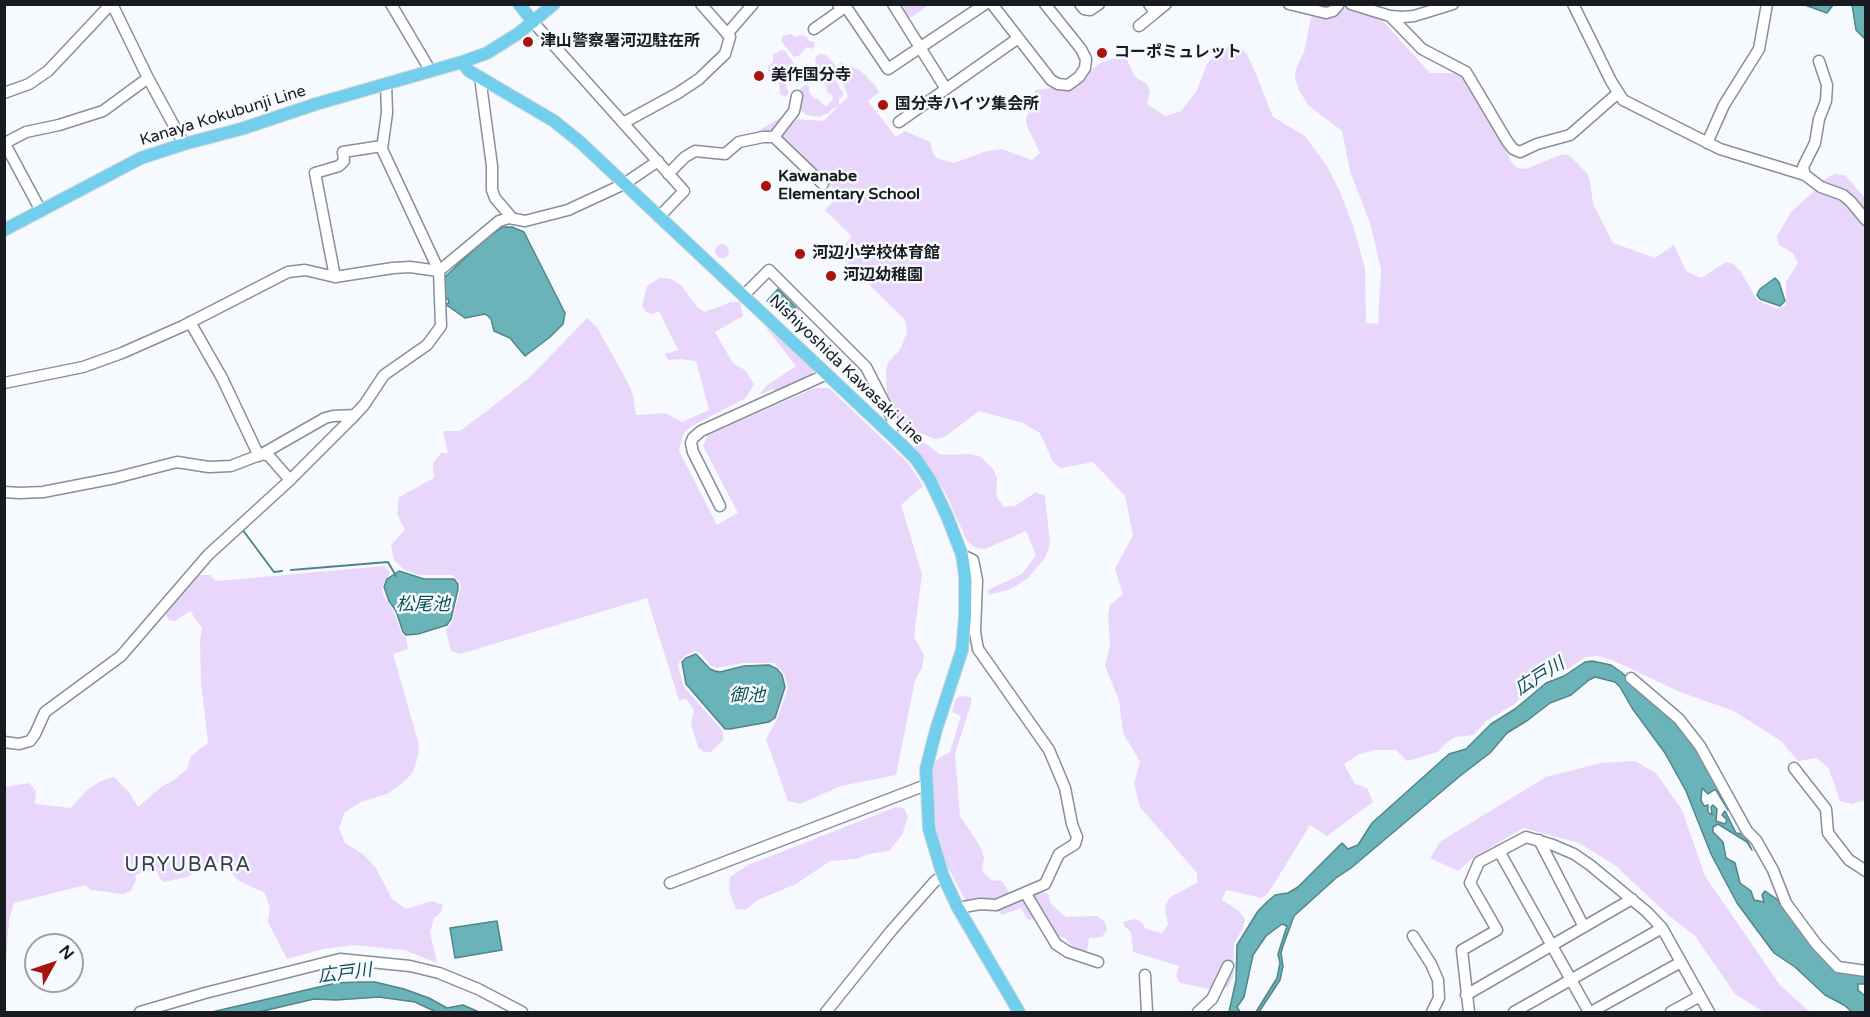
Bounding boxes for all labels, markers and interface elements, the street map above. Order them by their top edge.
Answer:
place label: 津山警察署河辺駐在所 [540,32,700,52]
marker: 津山警察署河辺駐在所 [521,35,535,49]
place label: コーポミュレット [1114,43,1242,63]
marker: コーポミュレット [1095,46,1109,60]
place label: 美作国分寺 [771,66,851,86]
marker: 美作国分寺 [752,69,766,83]
street label: Kanaya Kokubunji Line [138,82,308,150]
place label: 国分寺ハイツ集会所 [895,95,1039,115]
marker: 国分寺ハイツ集会所 [876,98,890,112]
place label: Kawanabe Elementary School [778,167,920,205]
marker: Kawanabe Elementary School [759,179,773,193]
place label: 河辺小学校体育館 [812,244,940,264]
marker: 河辺小学校体育館 [793,247,807,261]
place label: 河辺幼稚園 [843,266,923,286]
marker: 河辺幼稚園 [824,269,838,283]
street label: Nishiyoshida Kawasaki Line [765,291,927,449]
water label: 松尾池 [396,594,450,616]
water label: 広戸川 [1511,654,1569,700]
water label: 御池 [729,685,765,707]
district label: URYUBARA [124,854,252,878]
north arrow [24,933,84,993]
text: N [54,941,78,964]
water label: 広戸川 [317,960,373,988]

